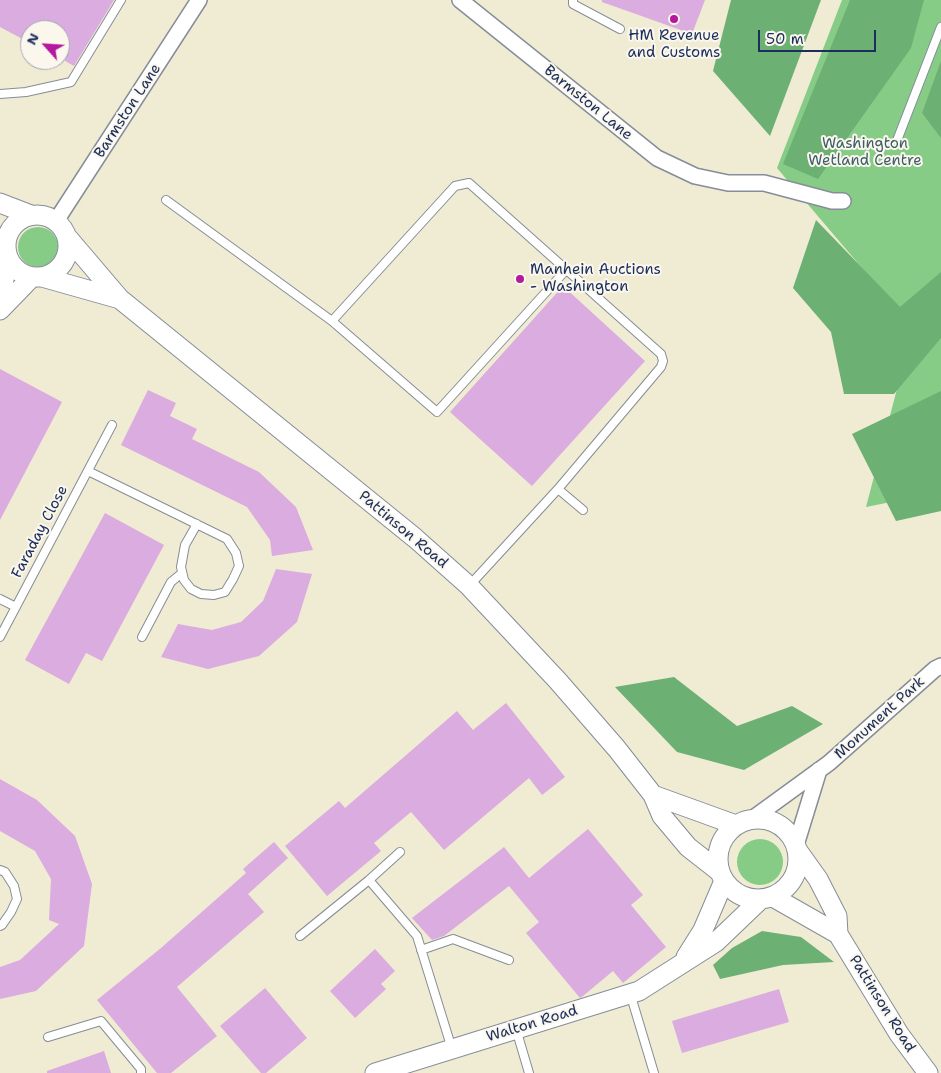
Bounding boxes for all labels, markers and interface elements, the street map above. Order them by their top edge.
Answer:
marker: HM Revenue and Customs [668,13,680,25]
north arrow [20,20,70,70]
scale bar [761,20,878,52]
place label: HM Revenue and Customs [628,27,720,62]
text: 50 m [766,29,804,49]
text: N [22,30,43,48]
street label: Barmston Lane [91,60,165,162]
street label: Barmston Lane [540,62,636,144]
park label: Washington Wetland Centre [808,135,922,170]
place label: Manhein Auctions - Washington [530,261,661,296]
marker: Manhein Auctions - Washington [514,273,526,285]
street label: Faraday Close [8,483,72,581]
street label: Pattinson Road [355,487,451,573]
street label: Monument Park [831,673,929,763]
street label: Pattinson Road [845,952,919,1056]
street label: Walton Road [484,1002,580,1046]

